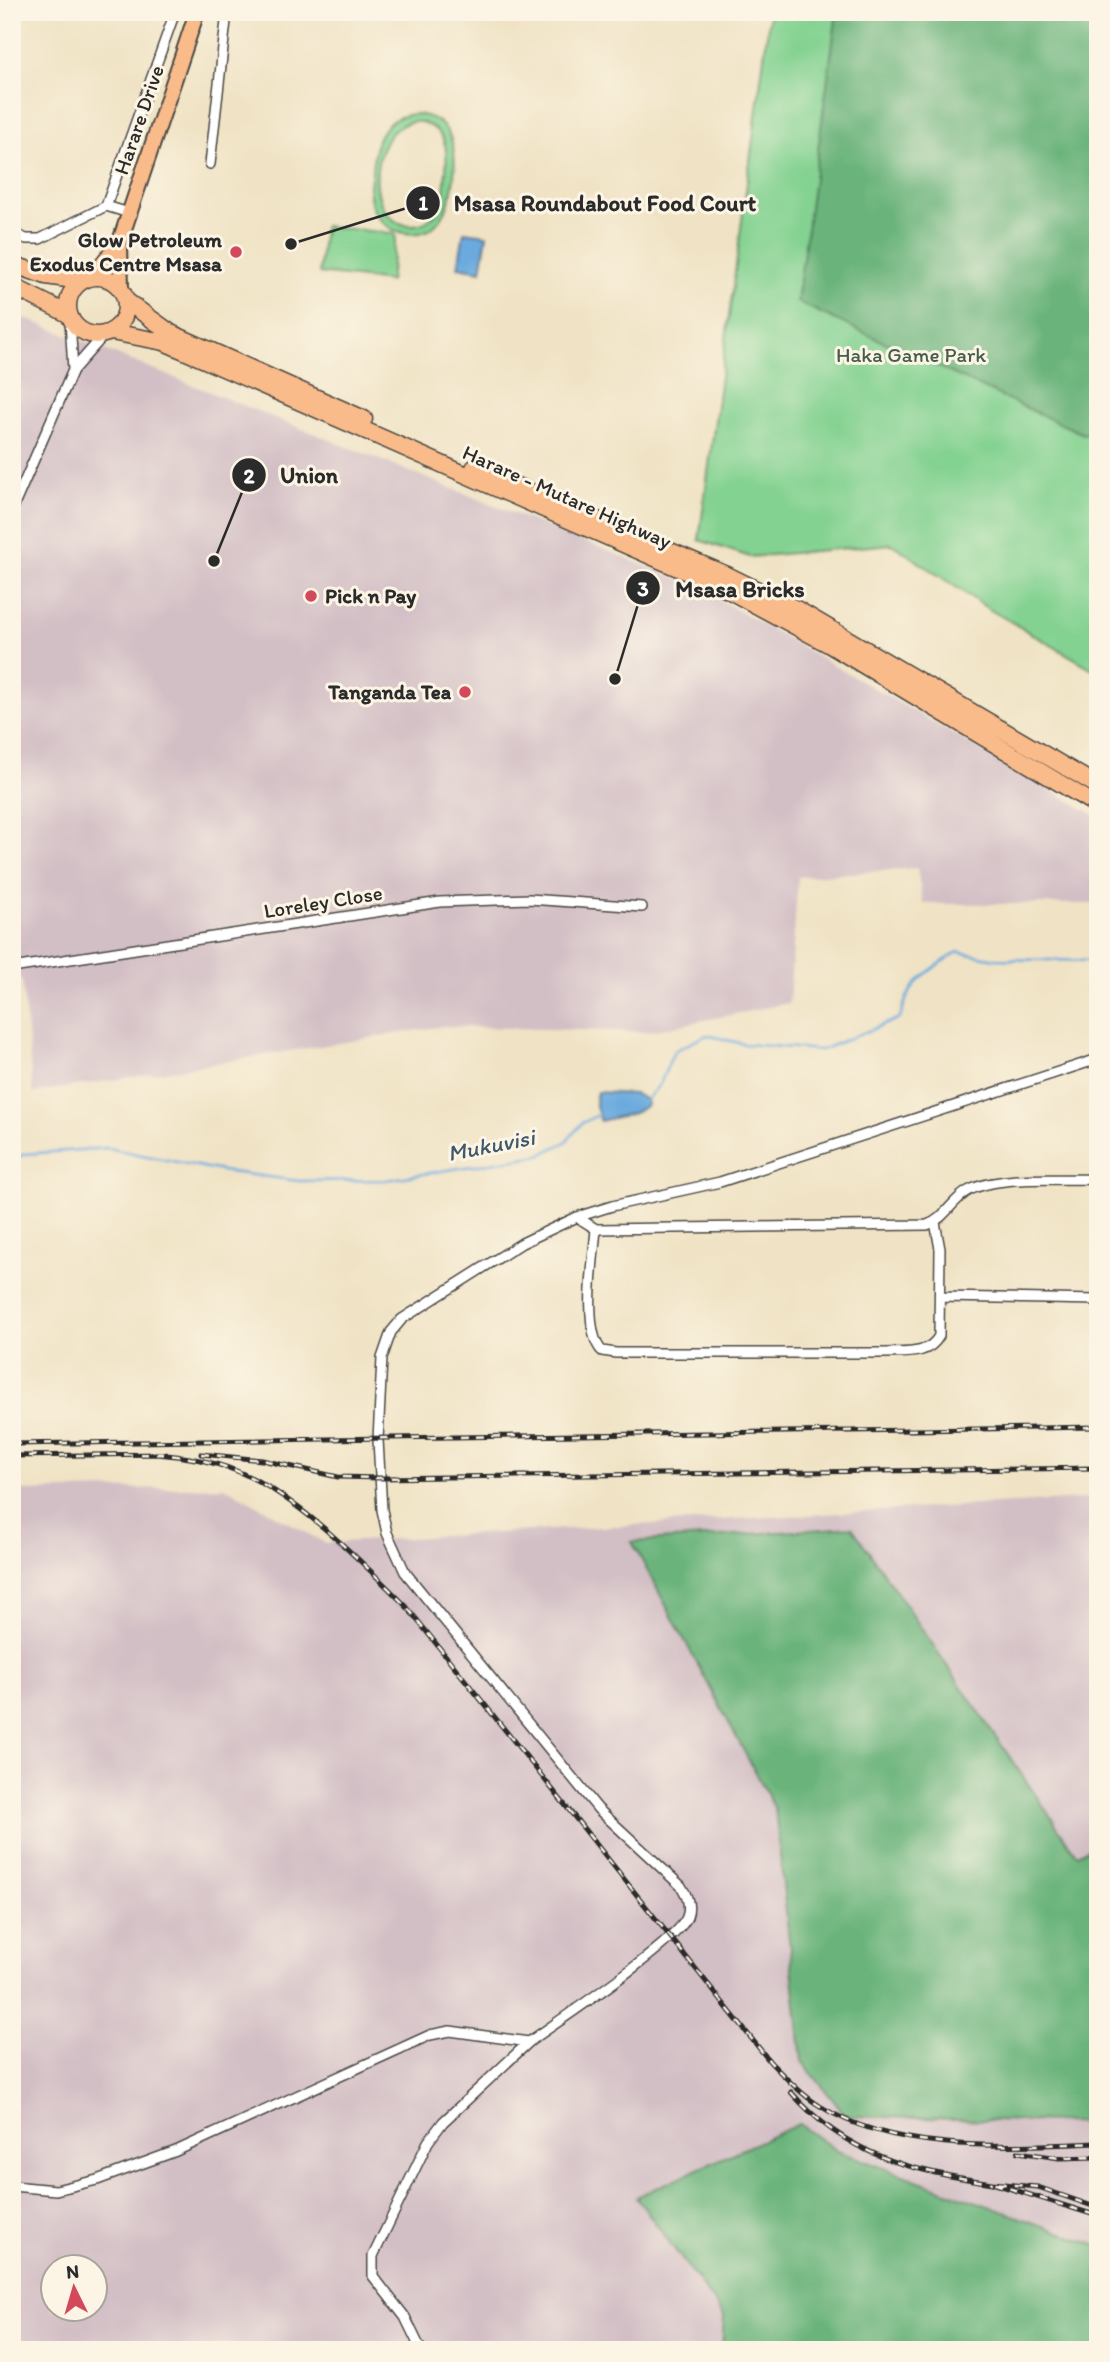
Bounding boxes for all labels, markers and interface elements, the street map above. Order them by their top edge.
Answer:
street label: Harare Drive [108,62,169,178]
callout: Msasa Roundabout Food Court [405,181,770,225]
text: Msasa Roundabout Food Court [454,189,757,217]
text: 1 [418,190,428,215]
place label: Glow Petroleum Exodus Centre Msasa [30,227,223,276]
marker: Glow Petroleum Exodus Centre Msasa [228,244,244,260]
park label: Haka Game Park [836,342,986,367]
street label: Harare - Mutare Highway [459,439,675,554]
callout: Union [231,453,352,497]
text: Union [280,461,339,489]
text: 2 [243,463,255,488]
callout: Msasa Bricks [626,566,818,610]
text: Msasa Bricks [675,575,805,603]
text: 3 [637,576,649,601]
place label: Pick n Pay [325,583,416,609]
marker: Pick n Pay [303,588,319,604]
place label: Tanganda Tea [327,679,452,705]
marker: Tanganda Tea [457,684,473,700]
street label: Loreley Close [262,880,384,923]
water label: Mukuvisi [445,1122,539,1167]
north arrow [38,2254,108,2324]
text: N [65,2260,80,2284]

